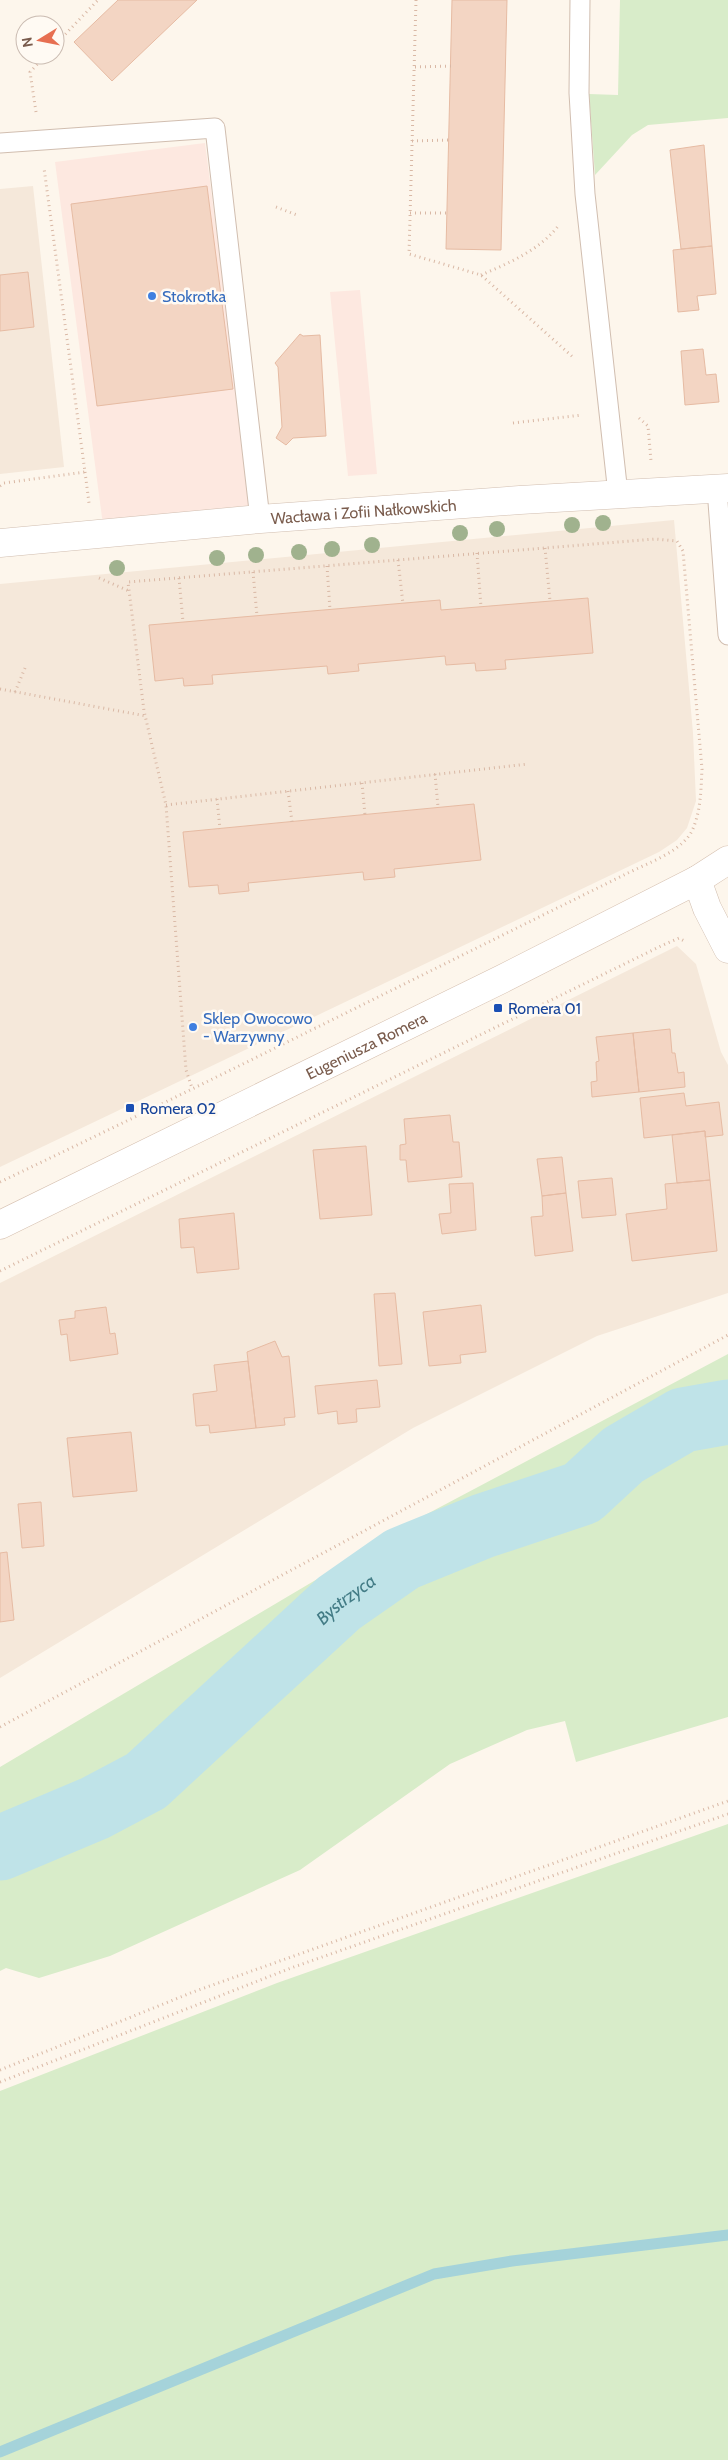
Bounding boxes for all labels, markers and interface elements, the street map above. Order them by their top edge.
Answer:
north arrow [15,15,65,65]
text: N [17,36,37,49]
place label: Stokrotka [162,287,226,306]
marker: Stokrotka [146,290,158,302]
street label: Wacława i Zofii Nałkowskich [270,495,457,528]
place label: Romera 01 [508,999,581,1018]
marker: Romera 01 [492,1002,504,1014]
street label: Eugeniusza Romera [303,1008,430,1083]
place label: Sklep Owocowo - Warzywny [203,1009,313,1046]
marker: Sklep Owocowo - Warzywny [187,1021,199,1033]
place label: Romera 02 [140,1099,216,1118]
marker: Romera 02 [124,1102,136,1114]
water label: Bystrzyca [312,1570,380,1629]

